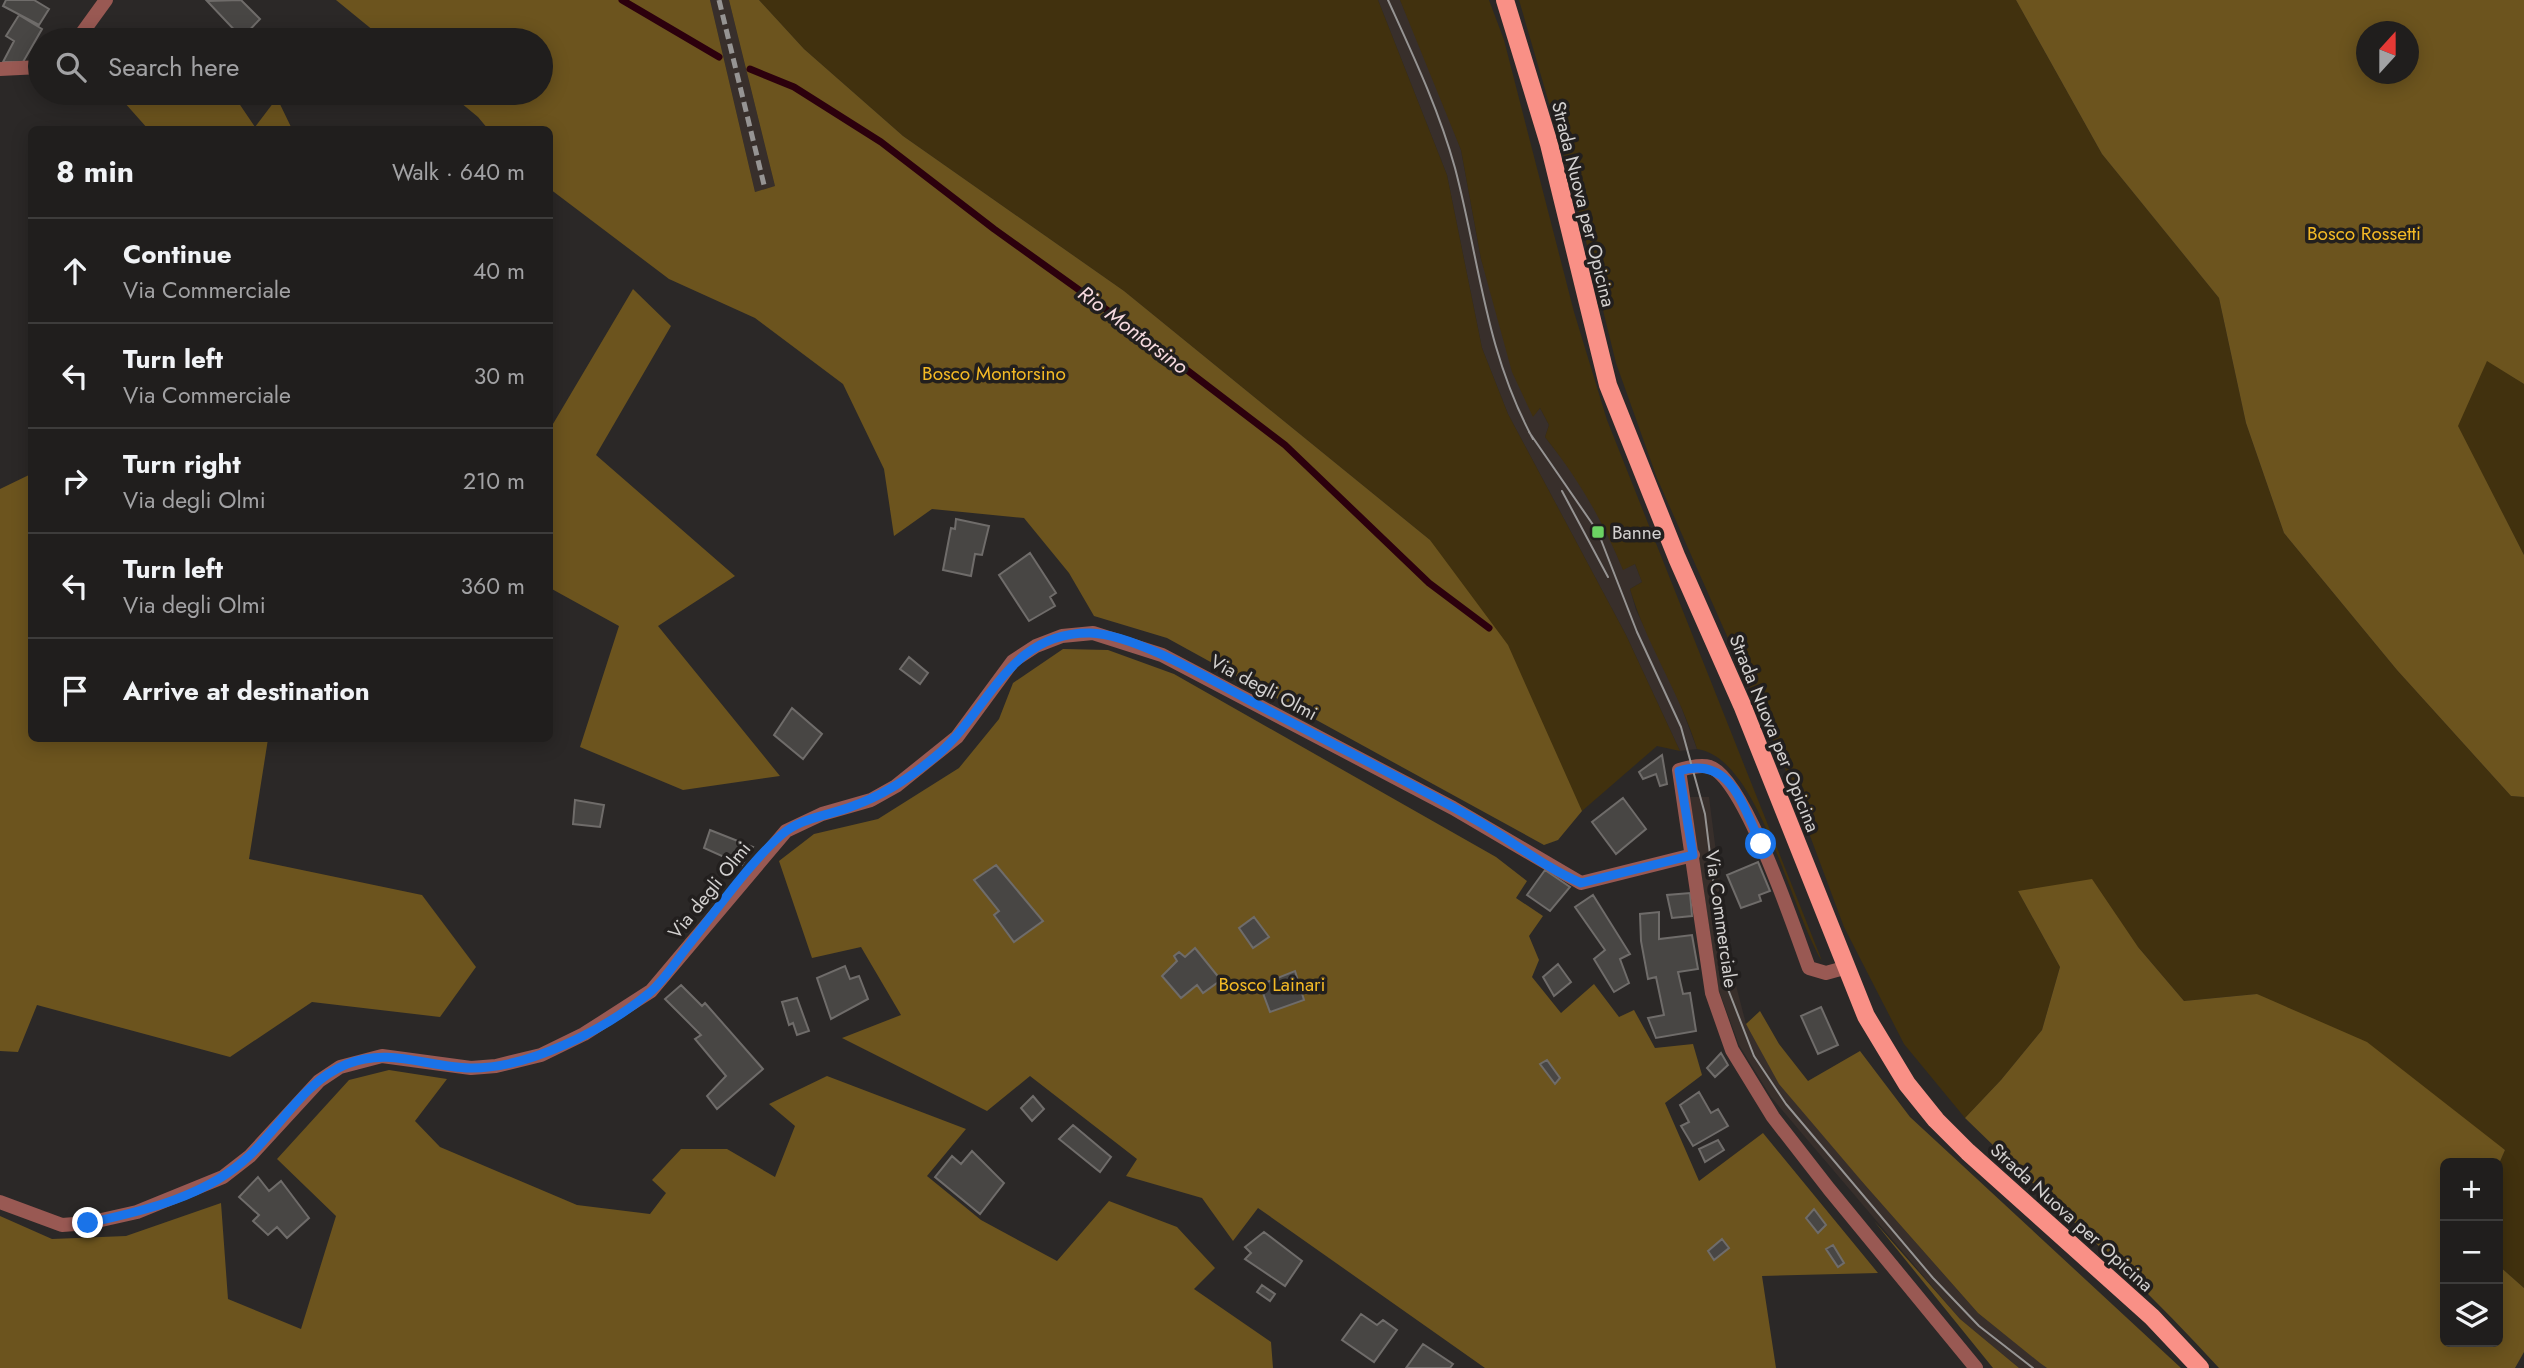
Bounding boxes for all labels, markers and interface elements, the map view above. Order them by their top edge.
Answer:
north arrow [2356,21,2419,84]
search box [28,28,553,105]
icon: search [52,48,90,86]
text: Search here [108,48,240,86]
street label: Strada Nuova per Opicina [1545,98,1622,310]
text: 8 min [56,150,134,193]
text: Walk · 640 m [392,155,525,189]
park label: Bosco Rossetti [2307,220,2421,247]
text: Continue [123,235,232,273]
icon: ahead [56,252,94,290]
text: 40 m [473,254,525,288]
text: Via Commerciale [123,273,291,307]
water label: Rio Montorsino [1072,279,1194,381]
text: Turn left [123,340,223,378]
icon: left [56,357,94,395]
text: 30 m [474,359,525,393]
park label: Bosco Montorsino [922,360,1066,387]
text: Via Commerciale [123,378,291,412]
text: Turn right [123,445,241,483]
icon: right [56,462,94,500]
text: 210 m [463,464,525,498]
text: Via degli Olmi [123,483,266,517]
place label: Banne [1612,519,1662,546]
marker: Banne [1590,524,1606,540]
text: Turn left [123,550,223,588]
icon: left [56,567,94,605]
text: 360 m [461,569,525,603]
text: Via degli Olmi [123,588,266,622]
street label: Strada Nuova per Opicina [1722,630,1827,836]
street label: Via degli Olmi [1205,648,1322,727]
icon: arrive [56,672,94,710]
text: Arrive at destination [123,672,370,710]
route start [1745,828,1776,859]
street label: Via degli Olmi [662,836,757,945]
street label: Via Commerciale [1698,849,1745,990]
park label: Bosco Lainari [1219,971,1326,998]
street label: Strada Nuova per Opicina [1984,1137,2159,1298]
map controls [2440,1158,2503,1347]
button: + [2440,1158,2503,1221]
route end [72,1207,103,1238]
button: − [2440,1221,2503,1284]
button: layers [2440,1284,2503,1347]

